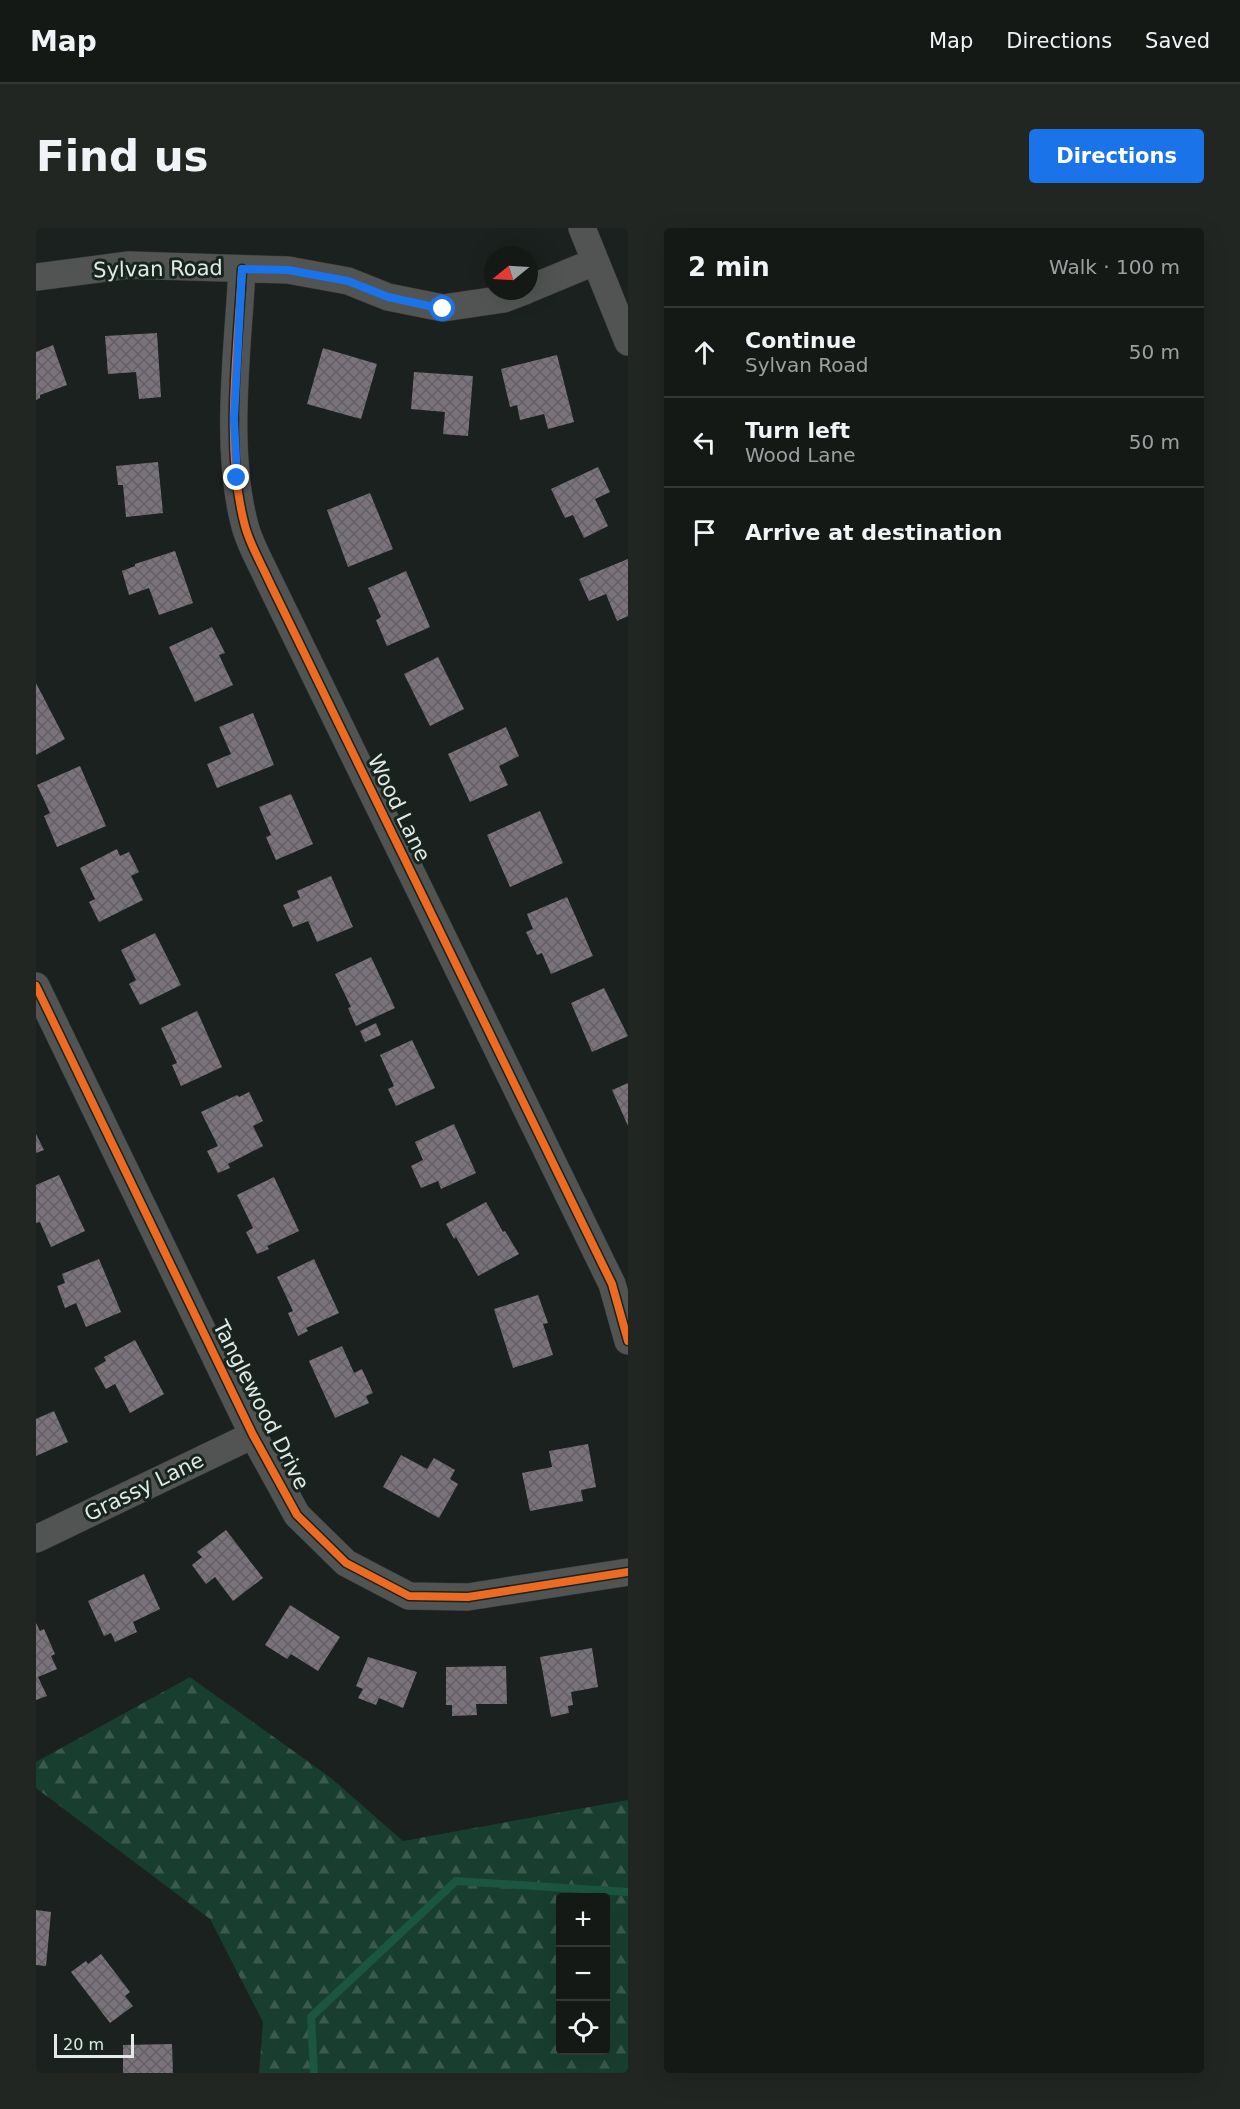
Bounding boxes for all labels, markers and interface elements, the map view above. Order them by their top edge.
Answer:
text: Map [30,25,97,58]
text: Map [929,29,973,53]
text: Directions [1006,29,1112,53]
text: Saved [1145,29,1210,53]
button: Directions [1029,129,1204,183]
text: Find us [36,132,209,181]
north arrow [484,246,538,300]
text: 2 min [688,252,770,282]
text: Walk · 100 m [1049,255,1180,279]
street label: Sylvan Road [93,256,223,282]
route start [429,295,455,321]
text: Continue [745,328,856,353]
icon: ahead [688,336,721,369]
text: 50 m [1129,340,1180,364]
text: Sylvan Road [745,353,868,377]
text: Turn left [745,418,850,443]
icon: left [688,426,721,459]
text: 50 m [1129,430,1180,454]
text: Wood Lane [745,443,856,467]
route end [223,464,249,490]
icon: arrive [688,516,721,549]
text: Arrive at destination [745,520,1002,545]
street label: Wood Lane [363,751,435,865]
street label: Tanglewood Drive [208,1316,314,1494]
street label: Grassy Lane [81,1448,207,1526]
map controls [556,1893,610,2055]
button: + [556,1893,610,1947]
button: − [556,1947,610,2001]
button: locate [556,2001,610,2055]
scale bar [54,2031,134,2058]
text: 20 m [63,2035,104,2054]

